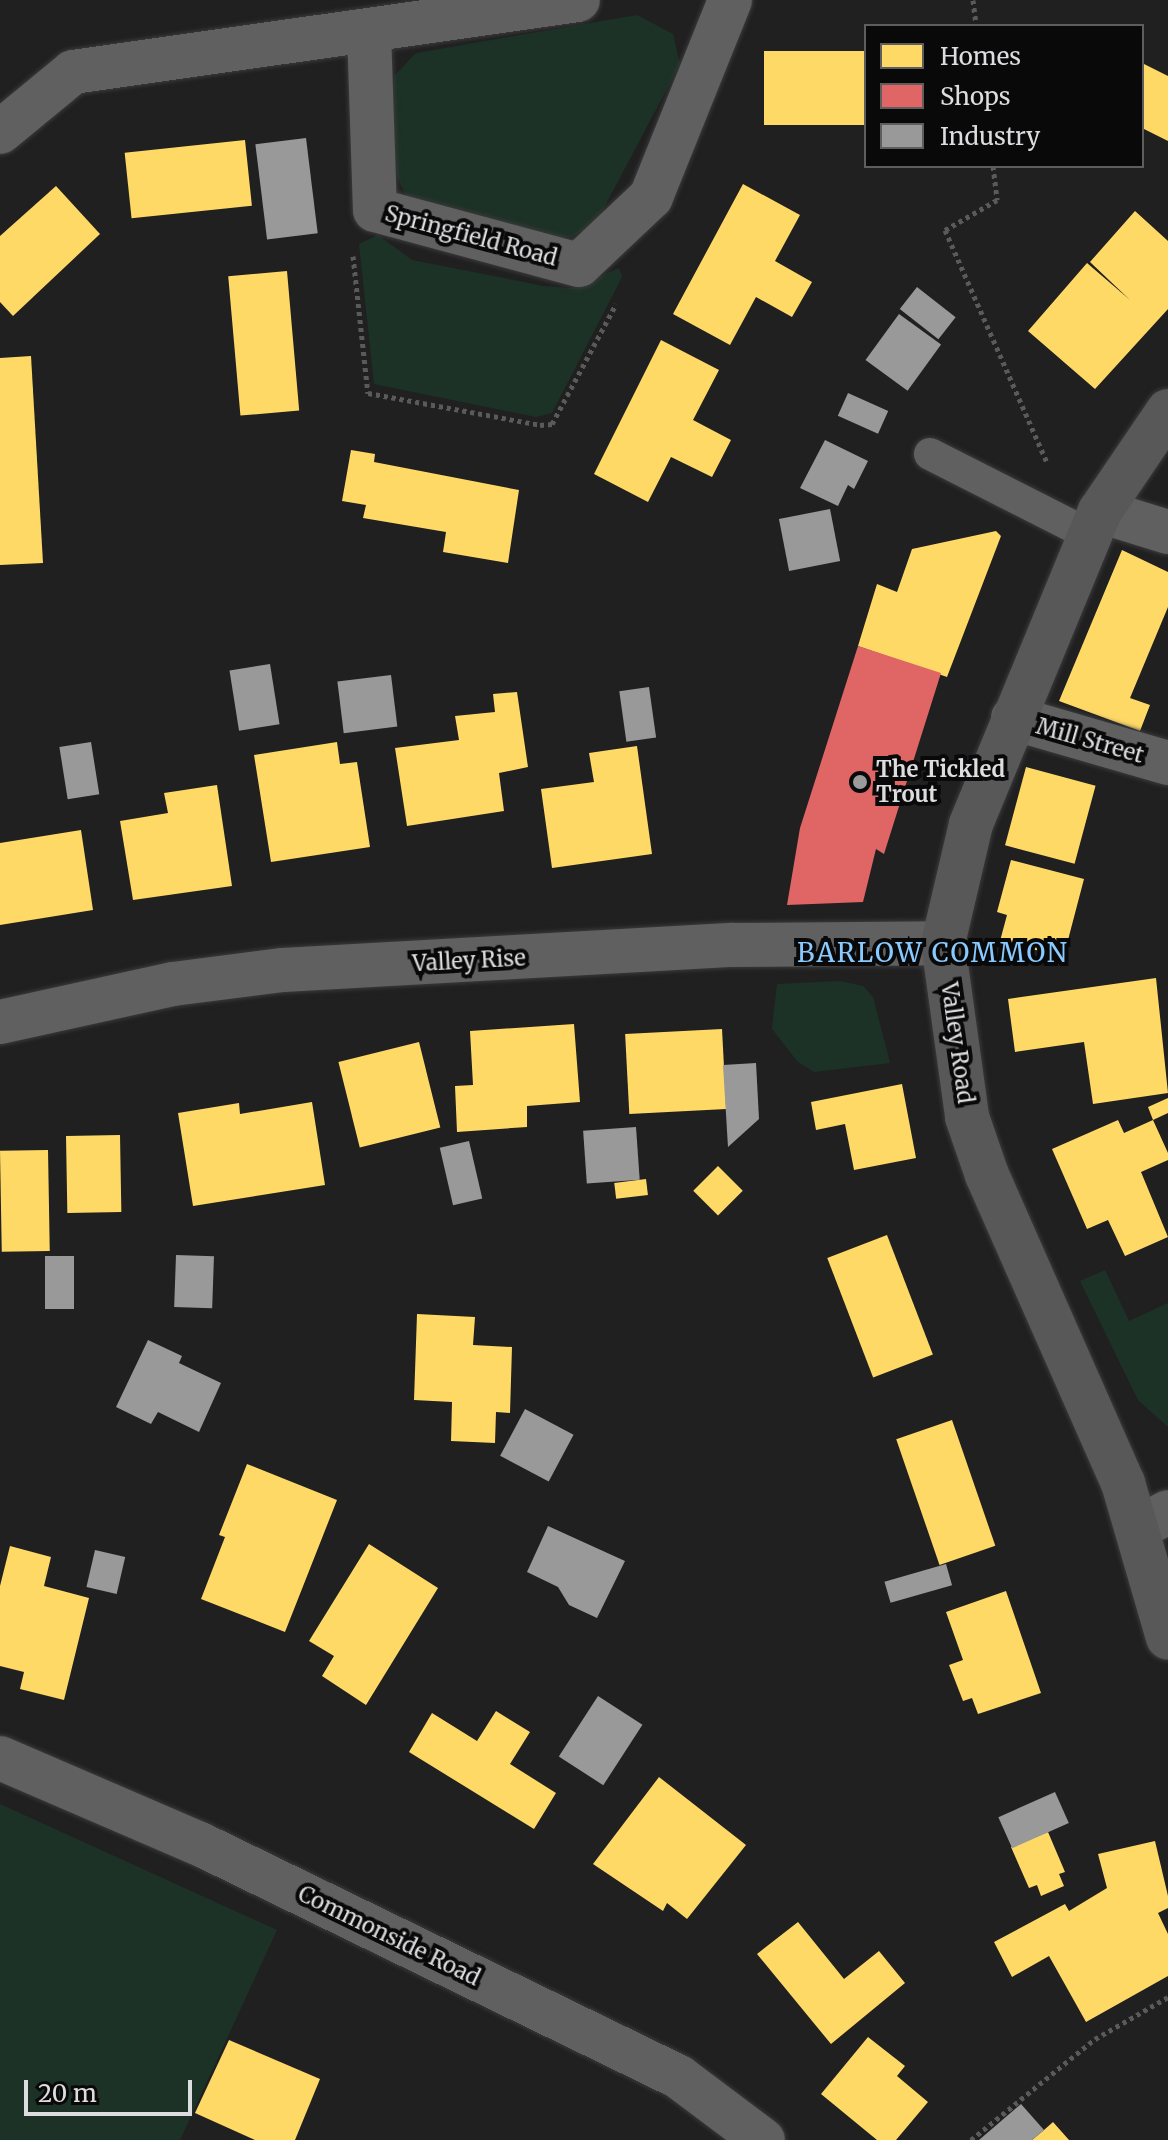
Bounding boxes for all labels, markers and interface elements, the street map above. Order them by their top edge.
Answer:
legend [864,24,1144,168]
text: Homes [940,41,1021,72]
text: Shops [940,81,1011,112]
text: Industry [940,121,1040,152]
street label: Springfield Road [382,200,560,272]
street label: Mill Street [1033,713,1147,769]
place label: The Tickled Trout [876,756,1005,808]
marker: The Tickled Trout [851,773,869,791]
district label: BARLOW COMMON [797,937,1069,969]
street label: Valley Rise [412,945,526,977]
street label: Valley Road [935,981,979,1105]
street label: Commonside Road [294,1881,484,1991]
scale bar [28,2064,196,2114]
text: 20 m [38,2078,97,2109]

